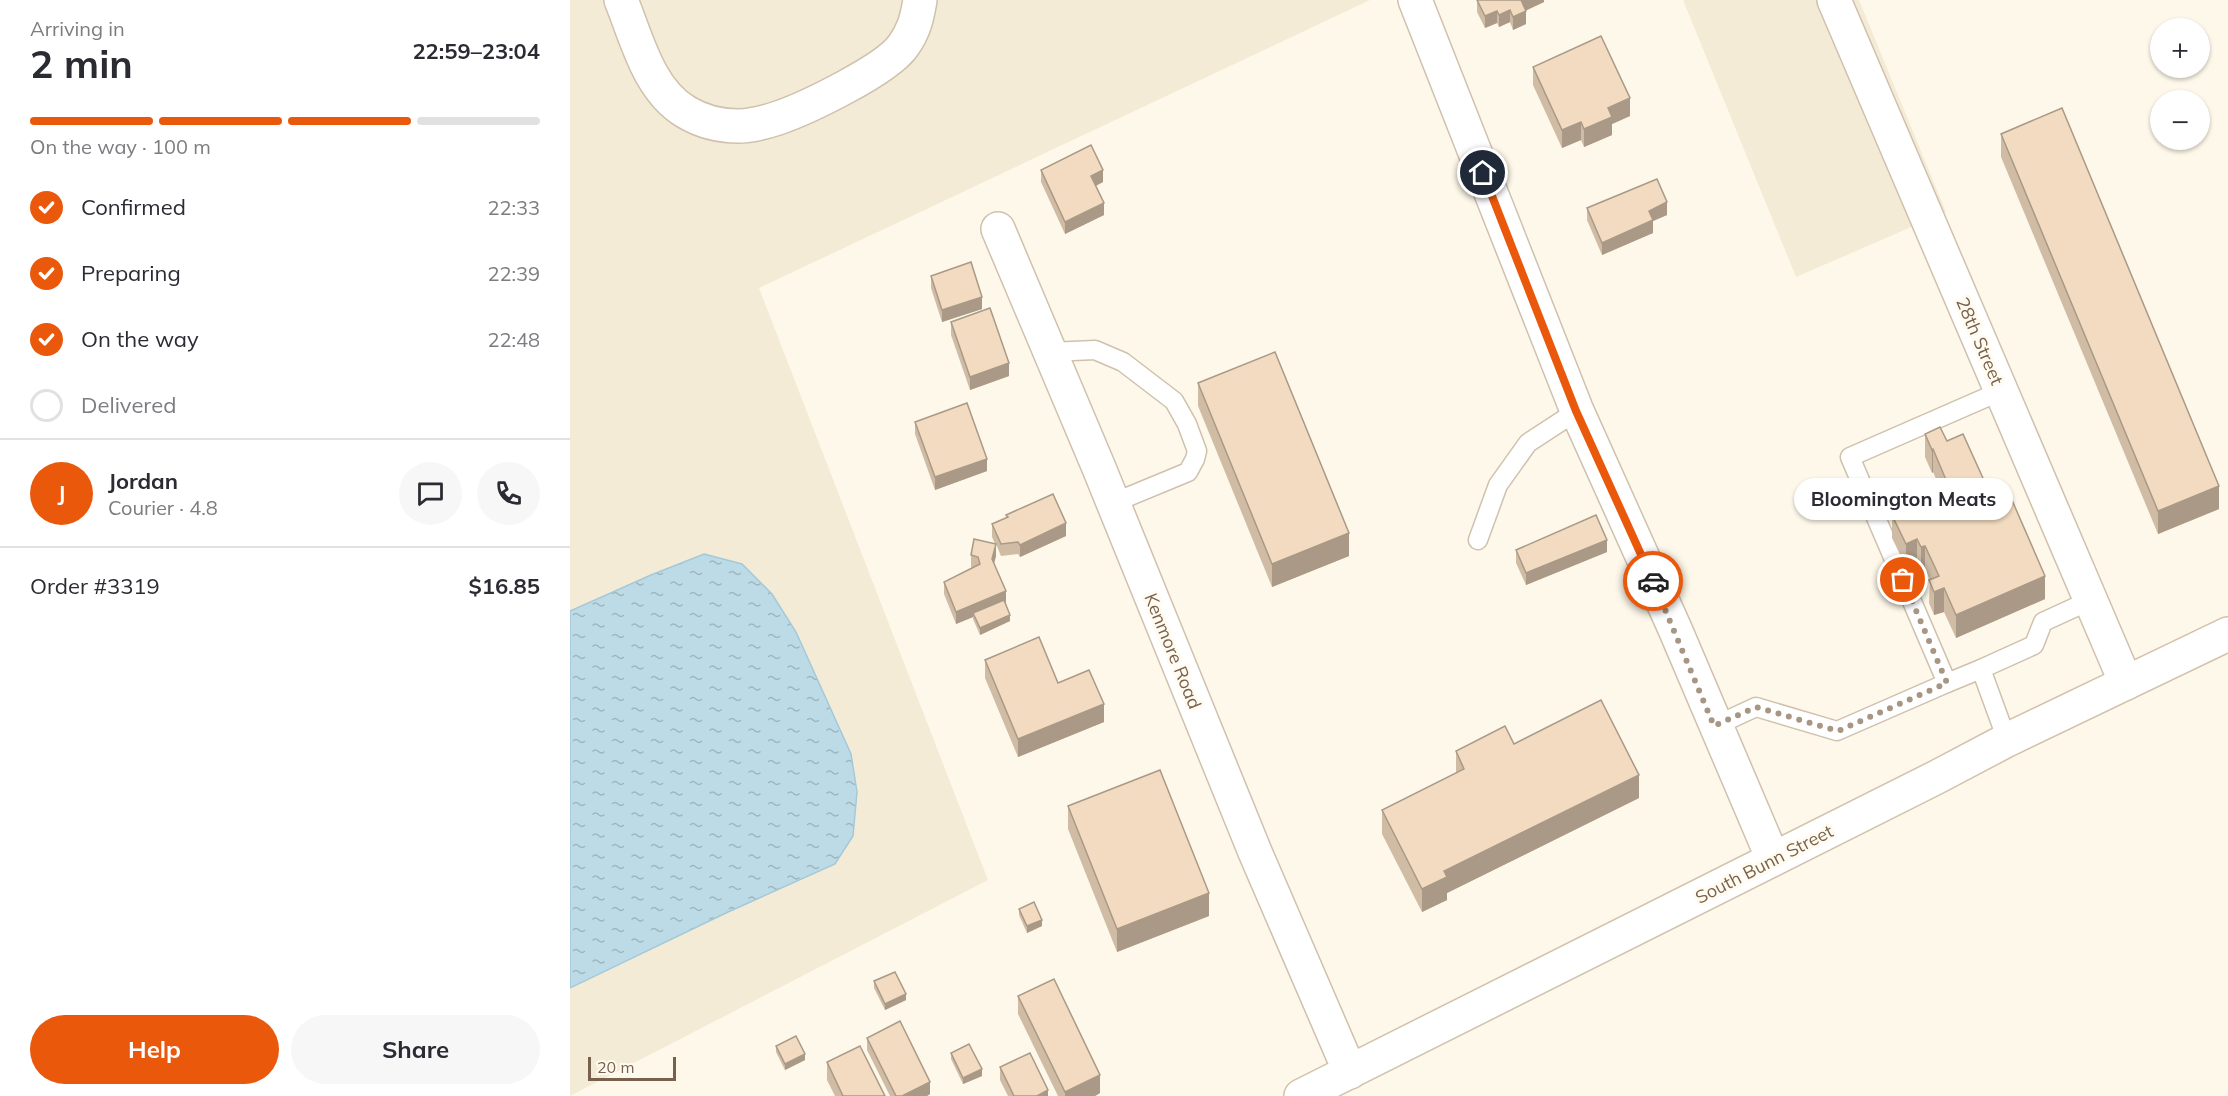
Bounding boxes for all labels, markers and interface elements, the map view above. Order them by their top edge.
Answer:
text: Arriving in [30,16,125,41]
map controls [2150,18,2210,150]
button: + [2150,18,2210,78]
text: 22:59–23:04 [412,37,540,65]
text: 2 min [30,39,133,88]
button: − [2150,90,2210,150]
text: On the way · 100 m [30,134,211,159]
pin [1457,147,1508,198]
icon: home [1466,156,1499,189]
icon: check [30,191,63,224]
text: Confirmed [81,193,186,221]
text: 22:33 [487,195,540,220]
icon: check [30,257,63,290]
text: Preparing [81,259,181,287]
text: 22:39 [487,261,540,286]
street label: 28th Street [1951,294,2009,388]
icon: check [30,323,63,356]
text: On the way [81,325,199,353]
text: 22:48 [487,327,540,352]
text: Delivered [81,391,176,419]
button: chat [399,462,462,525]
button: phone [477,462,540,525]
text: Jordan [108,467,178,495]
callout: Bloomington Meats [1794,478,2012,520]
text: J [58,479,65,507]
text: Bloomington Meats [1811,486,1996,511]
text: Courier · 4.8 [108,495,218,520]
courier [1623,551,1683,611]
pin [1877,554,1928,605]
icon: bag [1886,563,1919,596]
icon: car [1637,565,1670,598]
text: Order #3319 [30,572,160,600]
text: $16.85 [469,572,540,600]
street label: Kenmore Road [1139,590,1207,712]
street label: South Bunn Street [1691,819,1837,909]
button: Help [30,1015,279,1084]
button: Share [291,1015,540,1084]
scale bar [588,1054,676,1082]
text: 20 m [597,1057,634,1077]

